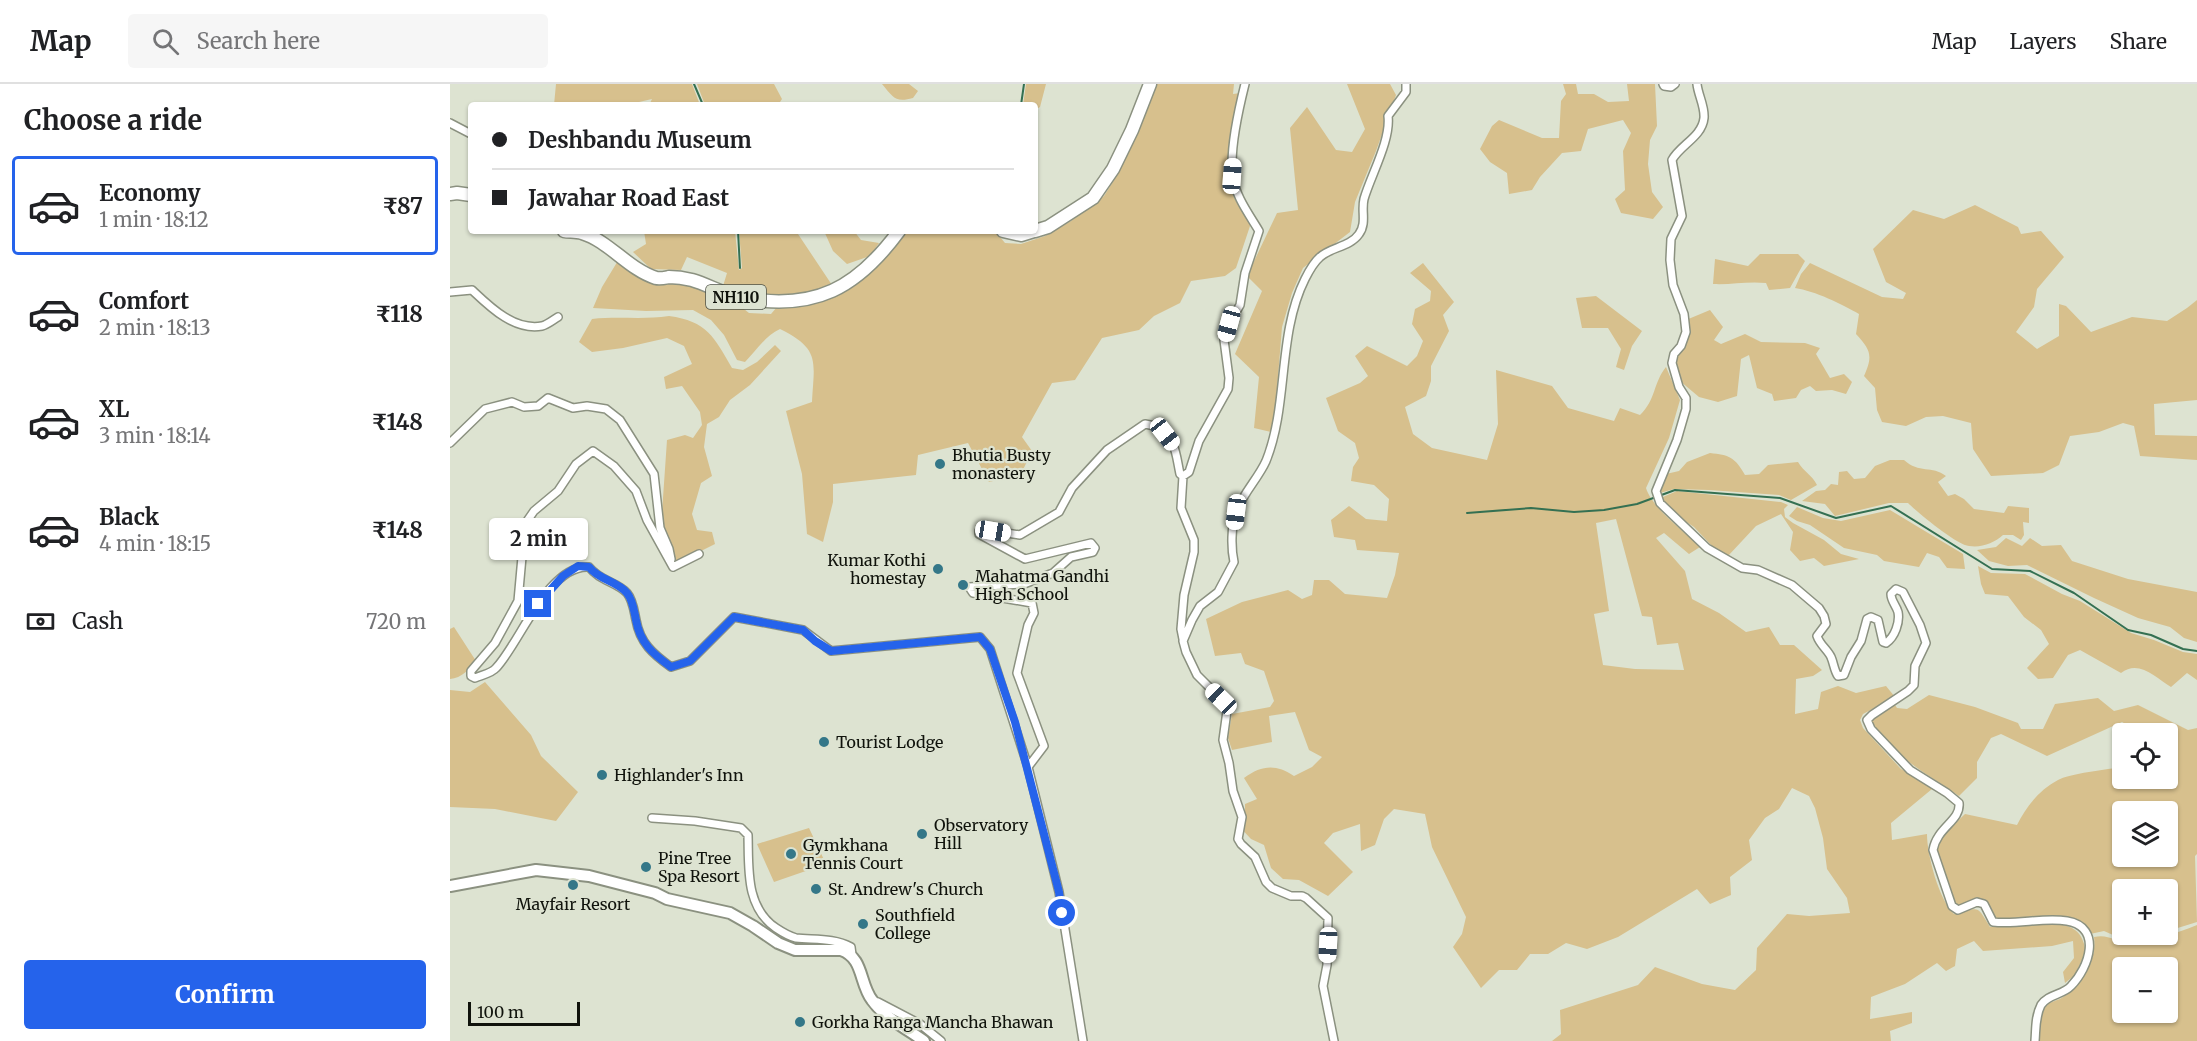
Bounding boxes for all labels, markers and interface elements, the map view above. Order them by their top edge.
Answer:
search box [128,14,548,68]
text: Map [30,23,92,59]
icon: search [149,25,182,58]
text: Search here [197,27,320,55]
text: Map [1932,28,1977,55]
text: Layers [2010,28,2077,55]
text: Share [2110,28,2167,55]
text: Choose a ride [24,103,202,137]
text: Deshbandu Museum [528,126,752,154]
car [1222,157,1242,195]
icon: car [27,179,81,233]
text: Economy [99,179,200,207]
text: Jawahar Road East [528,184,729,212]
text: ₹87 [382,192,423,220]
text: 1 min · 18:12 [99,207,209,232]
road number: NH110 [706,285,766,309]
icon: car [27,287,81,341]
text: Comfort [99,287,189,315]
text: ₹118 [375,300,423,328]
car [1216,304,1242,344]
text: 2 min · 18:13 [99,315,211,340]
icon: car [27,395,81,449]
text: XL [99,395,129,423]
text: ₹148 [371,408,423,436]
car [1147,414,1183,454]
text: 3 min · 18:14 [99,423,211,448]
place label: Bhutia Busty monastery [952,445,1051,483]
marker: Bhutia Busty monastery [933,457,947,471]
car [1225,493,1247,531]
icon: car [27,503,81,557]
text: Black [99,503,159,531]
text: ₹148 [371,516,423,544]
callout: 2 min [488,517,588,559]
car [974,519,1012,543]
text: 2 min [510,526,567,551]
text: 4 min · 18:15 [99,531,211,556]
place label: Kumar Kothi homestay [827,550,927,588]
marker: Kumar Kothi homestay [931,562,945,576]
place label: Mahatma Gandhi High School [975,566,1109,604]
marker: Mahatma Gandhi High School [956,578,970,592]
route end [524,590,551,617]
icon: cash [24,605,57,638]
text: Cash [72,607,123,635]
text: 720 m [366,609,426,634]
car [1202,680,1240,718]
map controls [2112,723,2178,1023]
button: locate [2112,723,2178,789]
place label: Tourist Lodge [836,732,943,752]
marker: Tourist Lodge [817,735,831,749]
place label: Highlander's Inn [614,765,744,785]
marker: Highlander's Inn [595,768,609,782]
button: layers [2112,801,2178,867]
place label: Observatory Hill [934,815,1029,853]
marker: Observatory Hill [915,827,929,841]
place label: Gymkhana Tennis Court [803,835,904,873]
marker: Gymkhana Tennis Court [784,847,798,861]
place label: Pine Tree Spa Resort [658,848,741,886]
marker: Pine Tree Spa Resort [639,860,653,874]
marker: Mayfair Resort [566,878,580,892]
place label: St. Andrew's Church [828,879,984,899]
button: + [2112,879,2178,945]
marker: St. Andrew's Church [809,882,823,896]
place label: Mayfair Resort [516,894,631,914]
route start [1048,899,1075,926]
place label: Southfield College [875,905,955,943]
marker: Southfield College [856,917,870,931]
car [1318,927,1338,963]
button: − [2112,957,2178,1023]
button: Confirm [24,960,426,1029]
scale bar [468,999,580,1026]
text: 100 m [477,1002,524,1022]
place label: Gorkha Ranga Mancha Bhawan [812,1012,1054,1032]
marker: Gorkha Ranga Mancha Bhawan [793,1015,807,1029]

